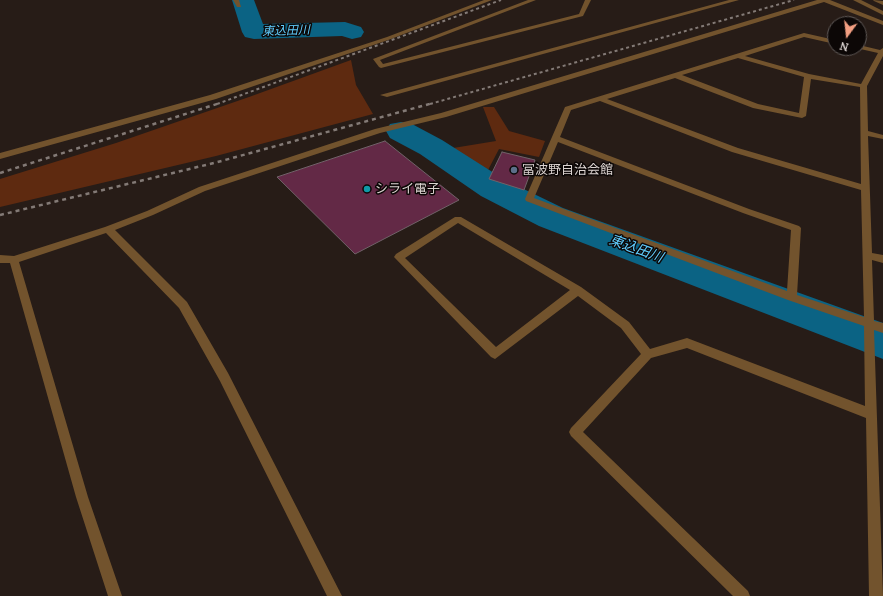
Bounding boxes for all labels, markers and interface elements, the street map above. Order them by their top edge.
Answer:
north arrow [827,16,867,56]
water label: 東込田川 [262,23,310,39]
text: N [838,39,850,54]
place label: 冨波野自治会館 [522,162,613,178]
marker: 冨波野自治会館 [509,165,519,175]
place label: シライ電子 [375,181,440,197]
marker: シライ電子 [362,184,372,194]
water label: 東込田川 [607,232,665,266]

